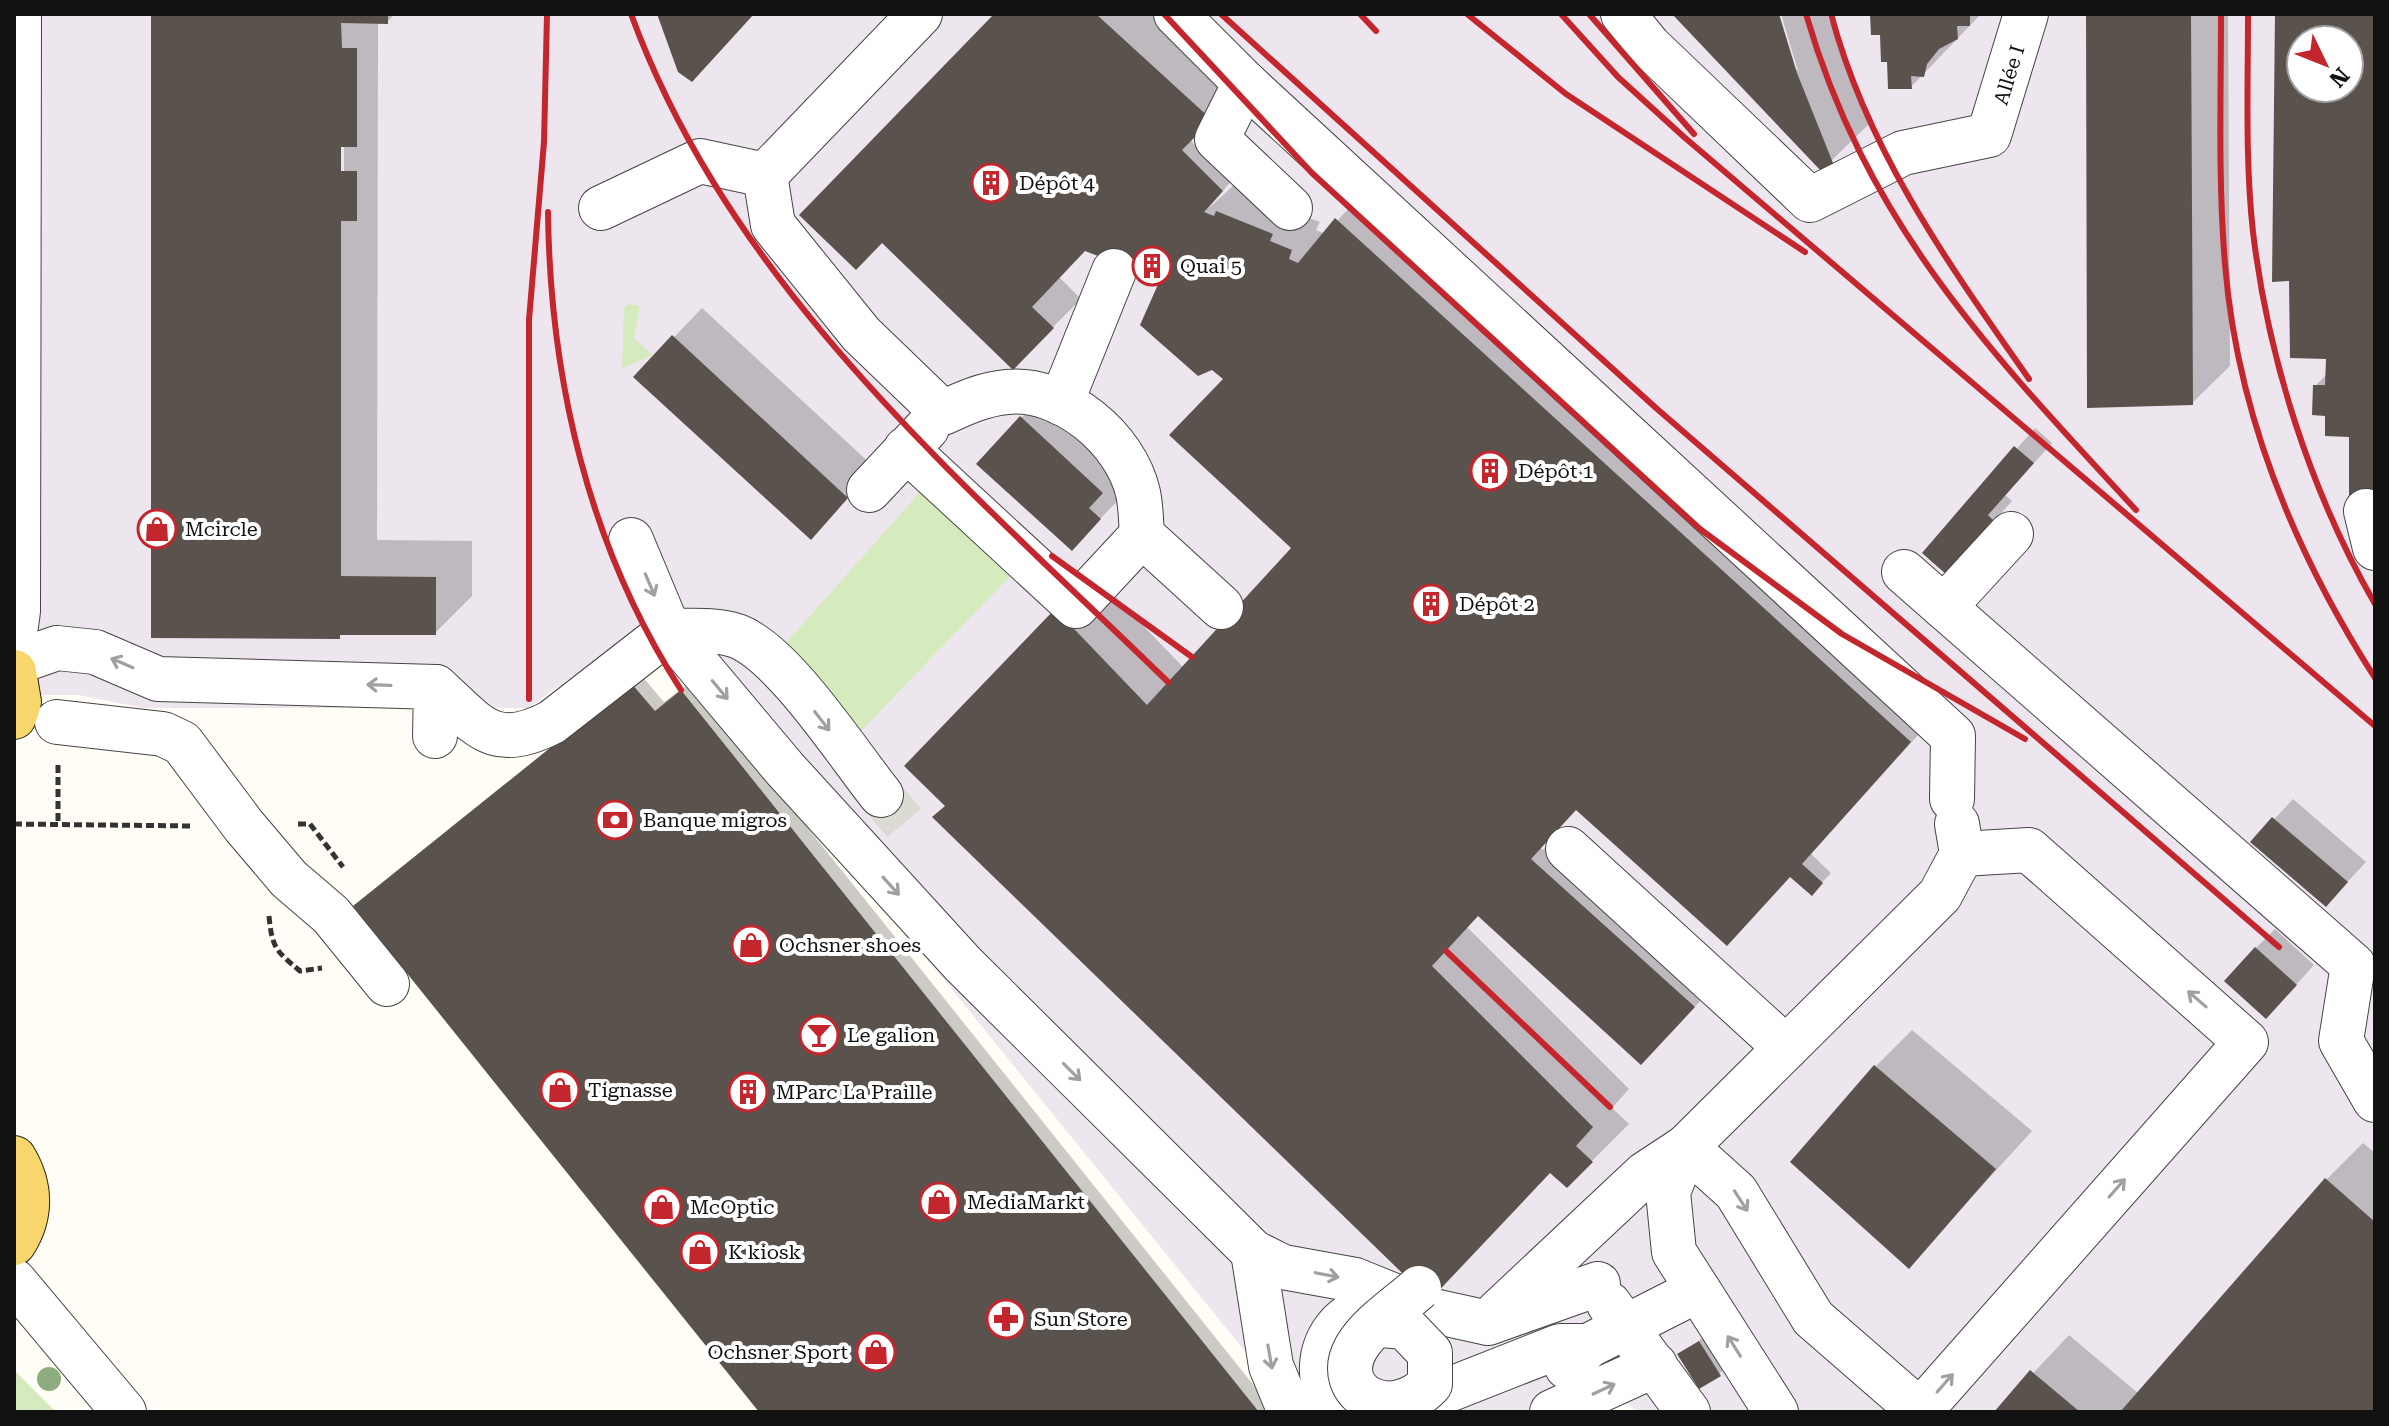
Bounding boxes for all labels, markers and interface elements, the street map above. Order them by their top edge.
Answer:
north arrow [2285,24,2365,104]
street label: Allée I [1989,42,2029,108]
text: N [2324,63,2354,92]
building icon: Dépôt 4 [970,162,1012,204]
place label: Dépôt 4 [1019,171,1095,195]
building icon: Quai 5 [1131,245,1173,287]
place label: Quai 5 [1180,254,1242,278]
building icon: Dépôt 1 [1469,450,1511,492]
place label: Dépôt 1 [1518,459,1594,483]
shop icon: Mcircle [136,508,178,550]
place label: Mcircle [185,517,258,541]
one-way arrow [644,572,659,597]
building icon: Dépôt 2 [1410,583,1452,625]
place label: Dépôt 2 [1459,592,1535,616]
one-way arrow [110,655,135,670]
one-way arrow [366,678,393,693]
one-way arrow [711,680,729,700]
one-way arrow [814,710,831,731]
bank icon: Banque migros [594,799,636,841]
place label: Banque migros [643,808,787,832]
one-way arrow [882,875,900,895]
shop icon: Ochsner shoes [730,924,772,966]
place label: Ochsner shoes [779,933,921,957]
one-way arrow [2187,990,2207,1008]
bar icon: Le galion [798,1014,840,1056]
place label: Le galion [847,1023,935,1047]
one-way arrow [1062,1062,1081,1081]
shop icon: Tignasse [539,1069,581,1111]
building icon: MParc La Praille [727,1071,769,1113]
place label: Tignasse [588,1078,673,1102]
place label: MParc La Praille [776,1080,932,1104]
one-way arrow [2107,1179,2125,1199]
shop icon: MediaMarkt [918,1181,960,1223]
shop icon: McOptic [641,1186,683,1228]
place label: MediaMarkt [967,1190,1086,1214]
one-way arrow [1733,1190,1750,1212]
place label: McOptic [690,1195,774,1219]
shop icon: K kiosk [679,1231,721,1273]
place label: K kiosk [728,1240,801,1264]
one-way arrow [1314,1268,1339,1283]
pharmacy icon: Sun Store [985,1298,1027,1340]
place label: Sun Store [1034,1307,1128,1331]
shop icon: Ochsner Sport [855,1331,897,1373]
one-way arrow [1726,1335,1742,1358]
place label: Ochsner Sport [707,1340,849,1364]
one-way arrow [1263,1343,1278,1369]
one-way arrow [1935,1374,1953,1394]
one-way arrow [1591,1381,1615,1396]

